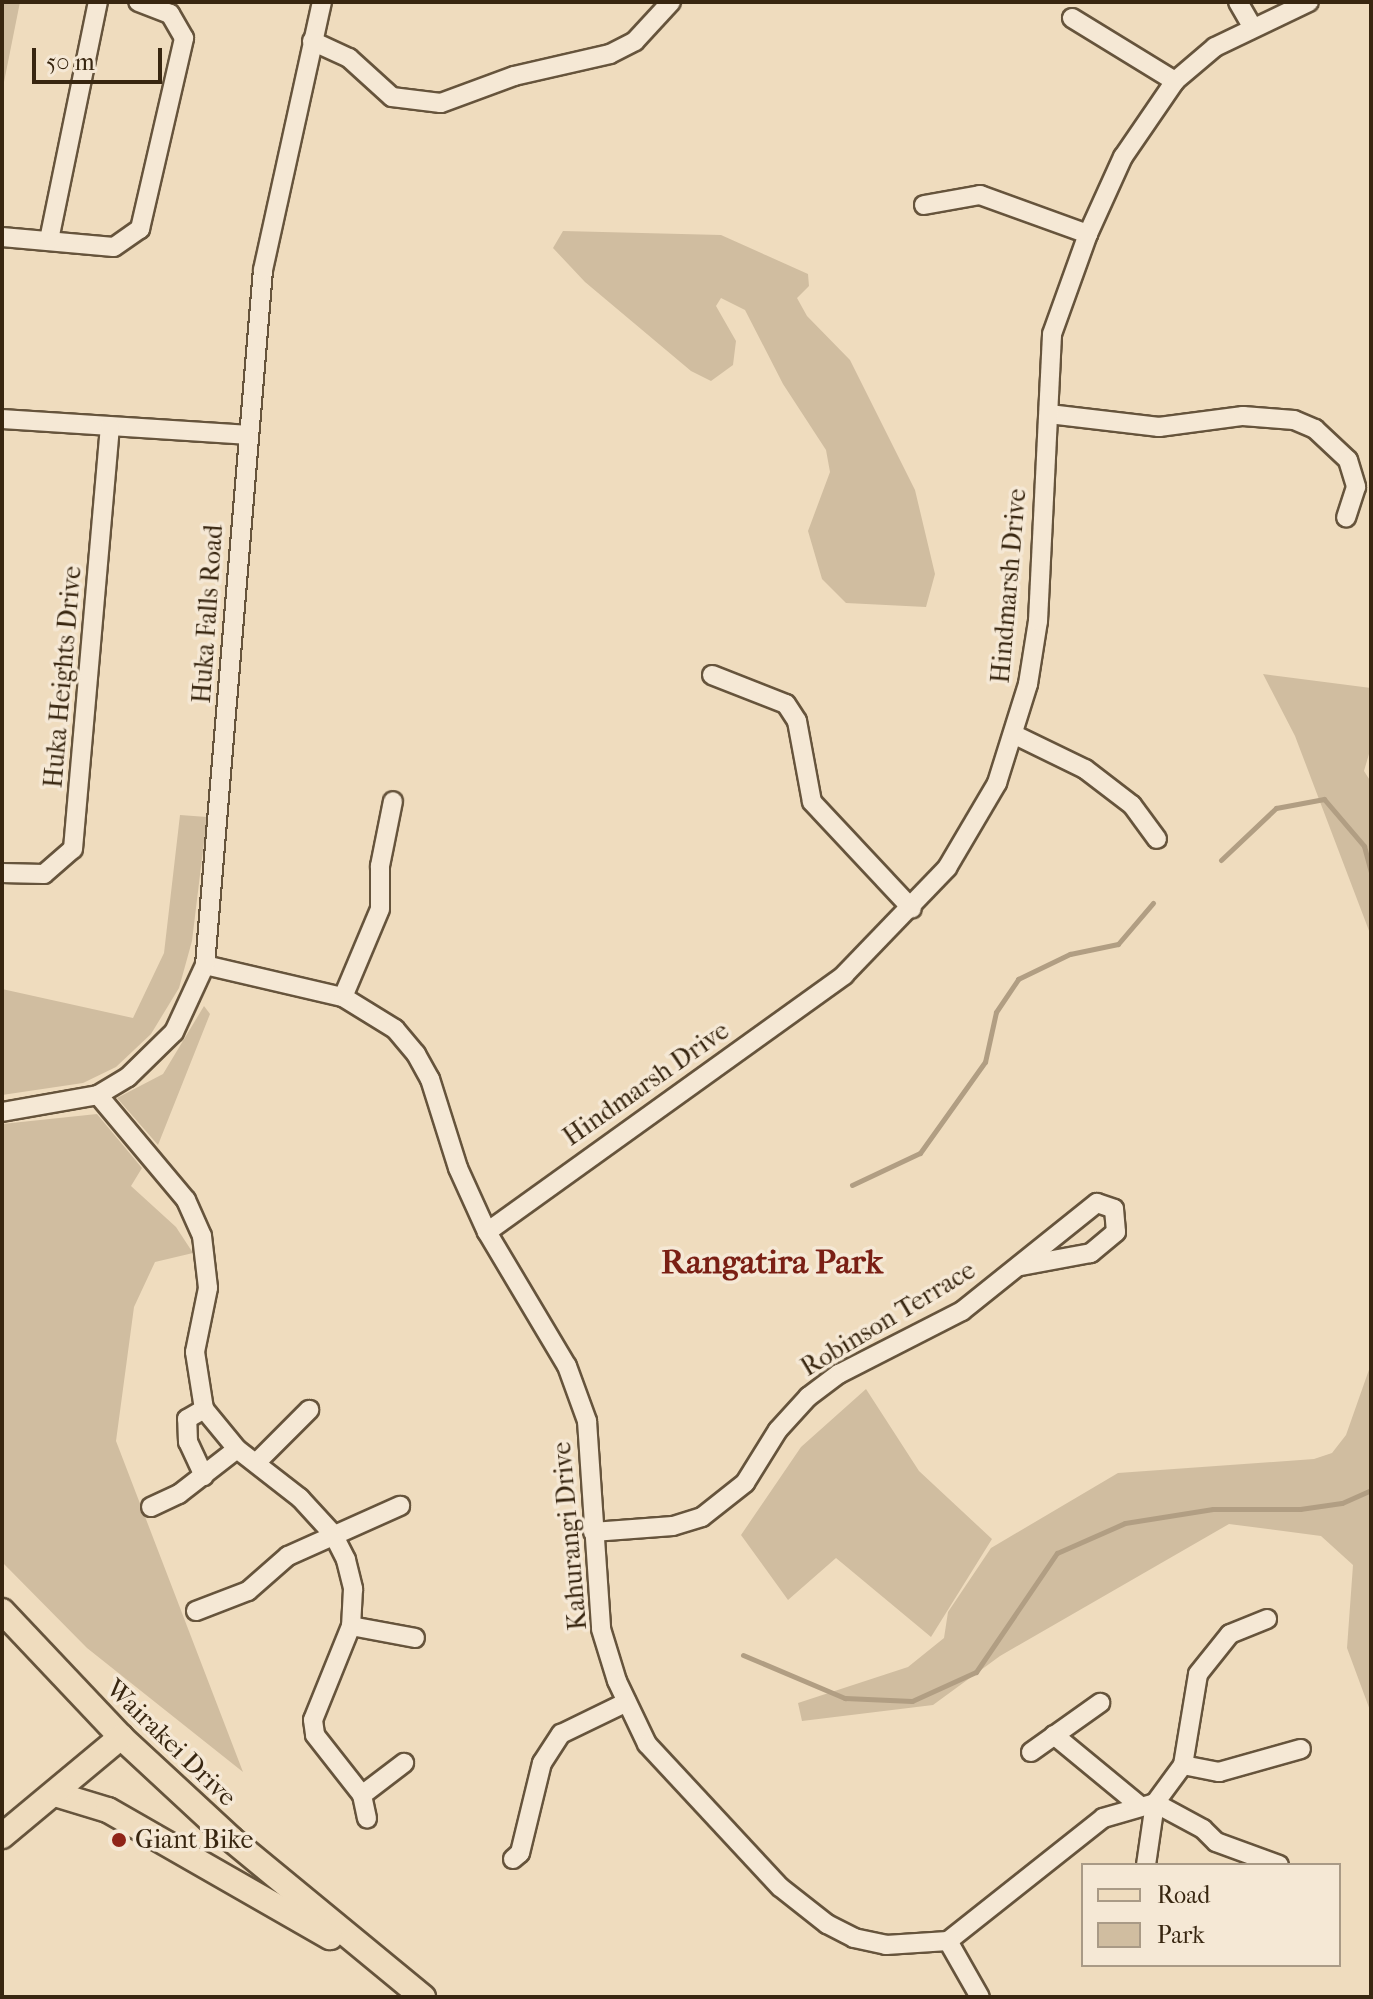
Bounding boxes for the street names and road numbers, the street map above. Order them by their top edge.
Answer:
street label: Hindmarsh Drive [985,487,1033,685]
street label: Huka Falls Road [186,524,230,704]
street label: Huka Heights Drive [38,565,88,789]
street label: Hindmarsh Drive [557,1015,735,1153]
street label: Robinson Terrace [795,1255,981,1383]
street label: Kahurangi Drive [546,1440,594,1632]
street label: Wairakei Drive [99,1673,243,1813]

